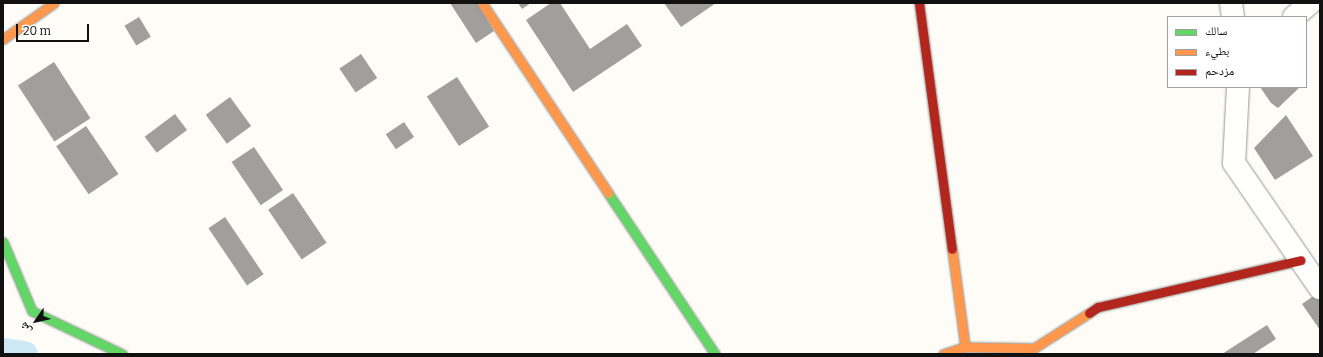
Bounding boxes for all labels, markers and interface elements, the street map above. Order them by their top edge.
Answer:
scale bar [18,16,91,42]
legend [1167,16,1307,88]
text: 20 m [23,24,51,38]
text: سالك [1205,24,1227,38]
text: بطيء [1205,44,1229,58]
text: مزدحم [1205,64,1234,78]
north arrow [16,301,56,341]
text: ش [17,320,34,336]

